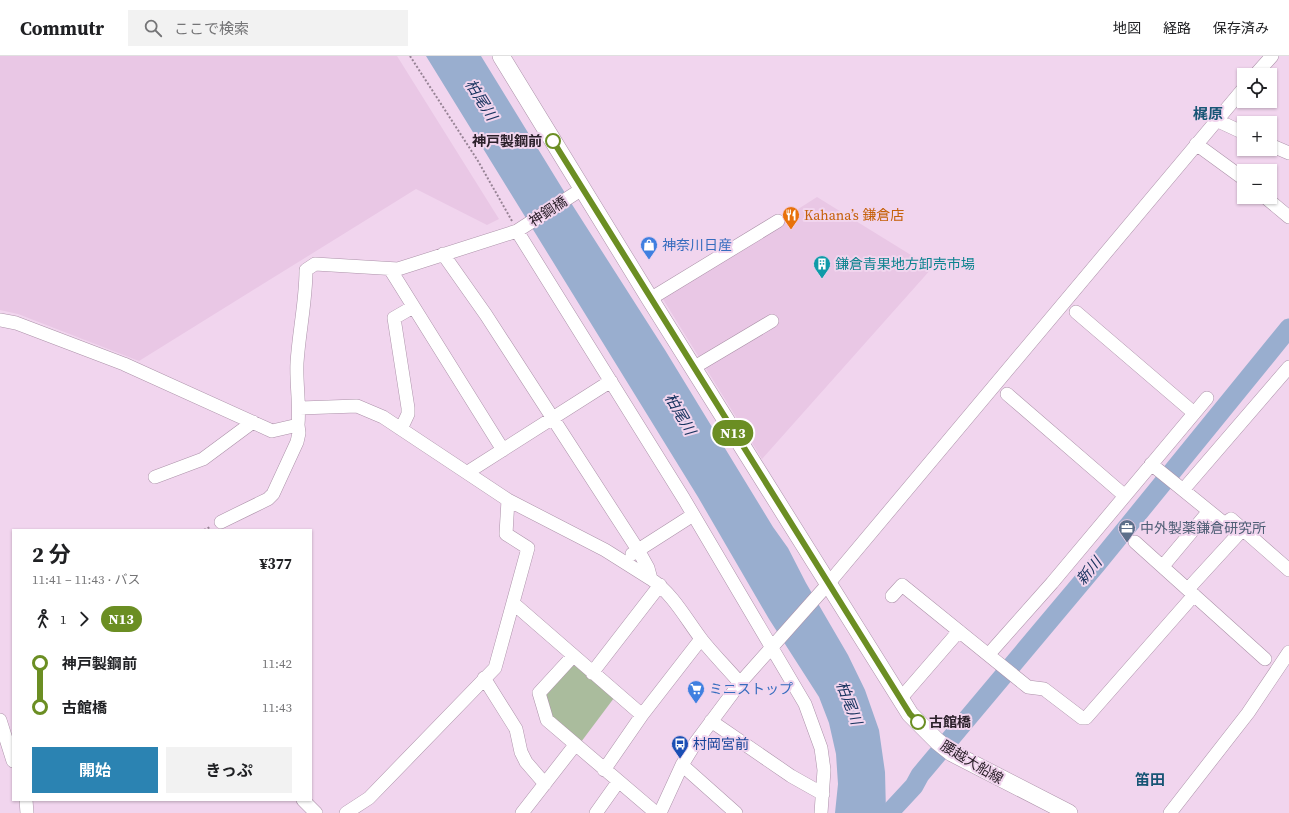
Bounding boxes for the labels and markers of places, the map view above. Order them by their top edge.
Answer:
place label: 神戸製鋼前 [472,131,542,151]
marker: 神戸製鋼前 [545,133,561,149]
restaurant icon: Kahana’s 鎌倉店 [781,205,801,230]
place label: Kahana’s 鎌倉店 [804,205,904,225]
shop icon: 神奈川日産 [639,235,659,260]
place label: 神奈川日産 [662,235,732,255]
building icon: 鎌倉青果地方卸売市場 [812,254,832,279]
place label: 鎌倉青果地方卸売市場 [835,254,975,274]
office icon: 中外製薬鎌倉研究所 [1117,518,1137,543]
place label: 中外製薬鎌倉研究所 [1140,518,1266,538]
supermarket icon: ミニストップ [686,679,706,704]
place label: ミニストップ [709,679,793,699]
place label: 古館橋 [929,712,971,732]
marker: 古館橋 [910,714,926,730]
bus stop icon: 村岡宮前 [670,734,690,759]
place label: 村岡宮前 [693,734,749,754]

